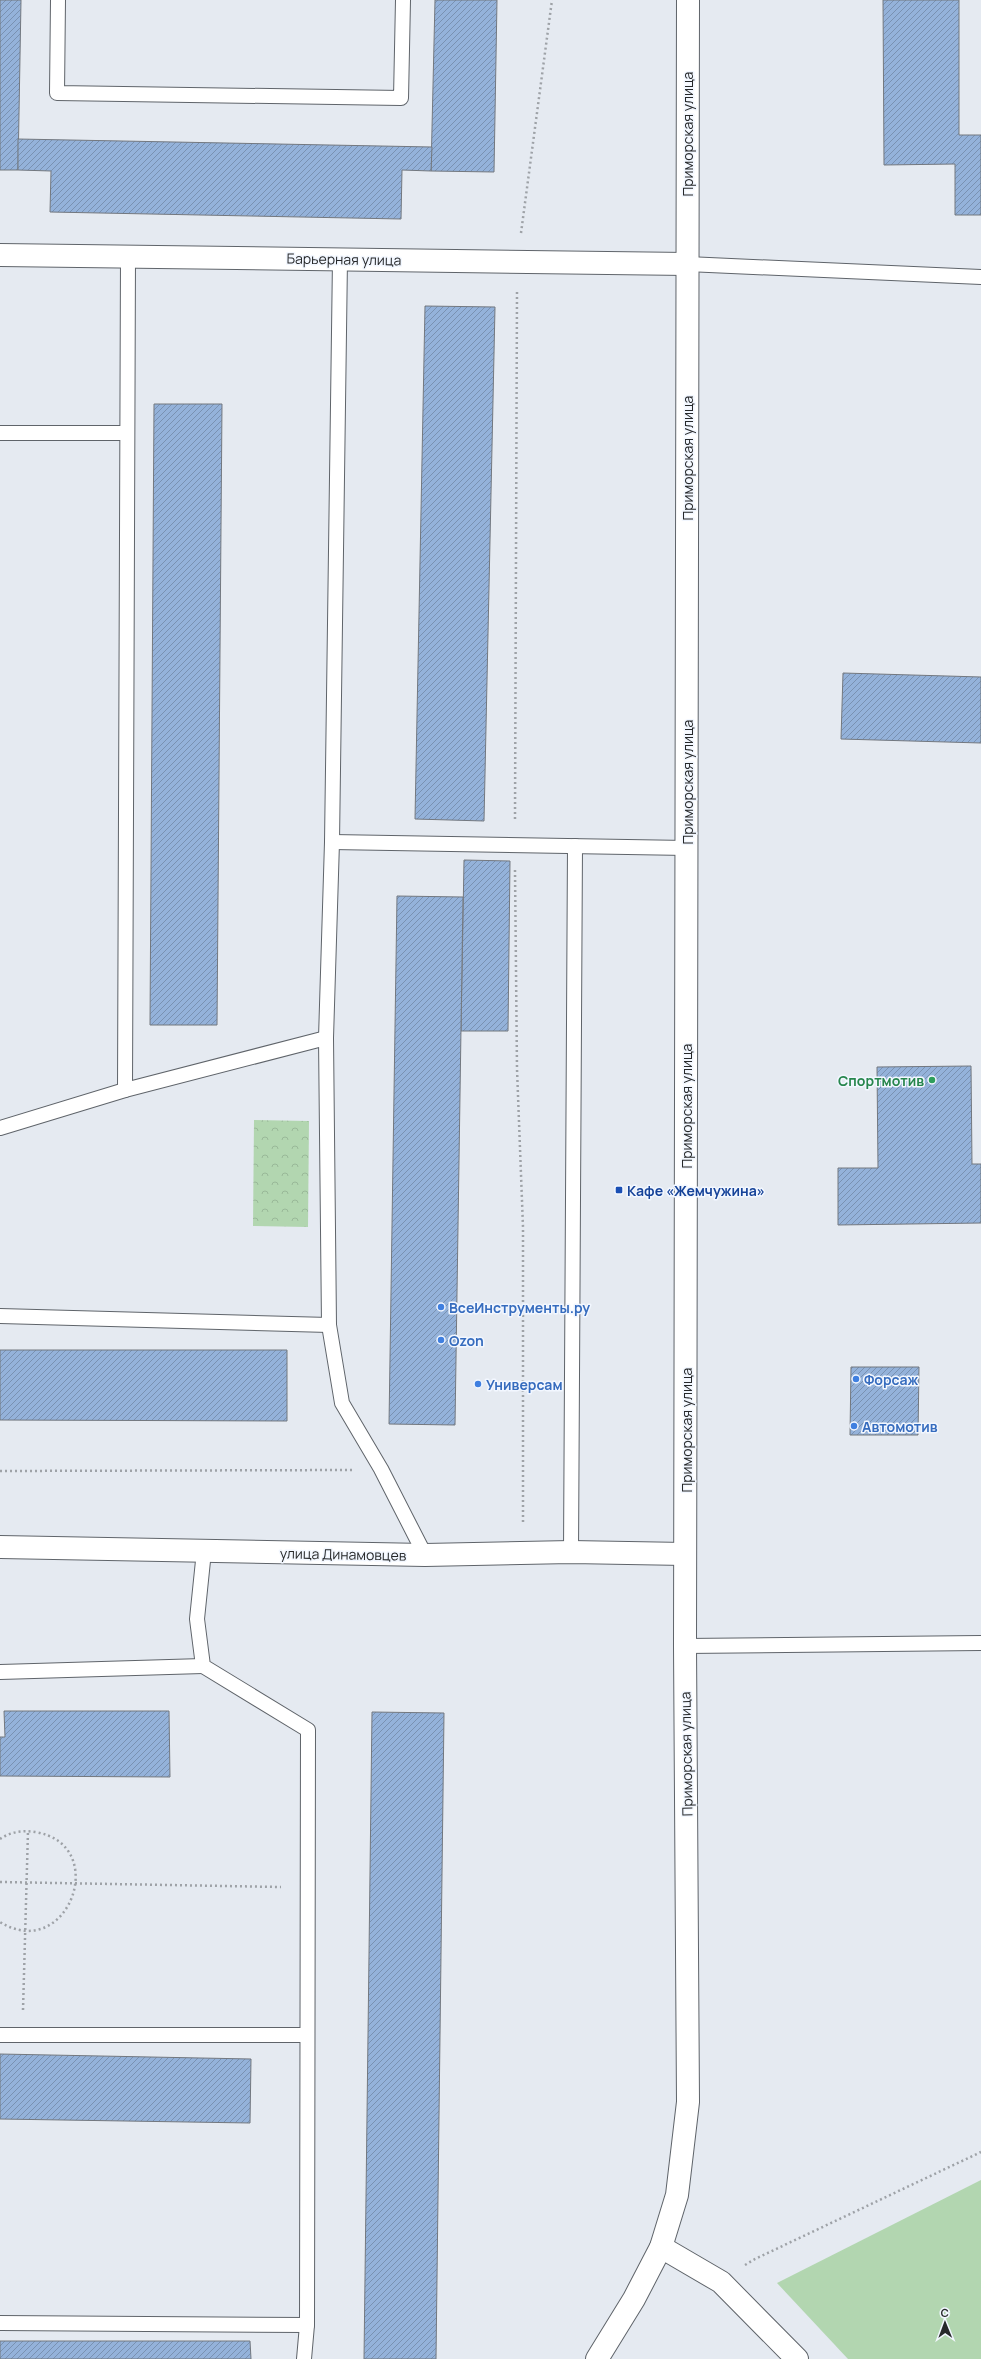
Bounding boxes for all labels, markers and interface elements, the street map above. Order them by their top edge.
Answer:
street label: Приморская улица [678,72,697,196]
street label: Барьерная улица [287,249,401,269]
street label: Приморская улица [678,396,697,520]
street label: Приморская улица [678,720,697,844]
street label: Приморская улица [677,1044,696,1168]
place label: Спортмотив [838,1071,924,1090]
marker: Спортмотив [927,1075,937,1085]
place label: Кафе «Жемчужина» [627,1181,765,1200]
marker: Кафе «Жемчужина» [614,1185,624,1195]
place label: ВсеИнструменты.ру [449,1298,590,1317]
marker: ВсеИнструменты.ру [436,1302,446,1312]
place label: Ozon [449,1331,484,1350]
marker: Ozon [436,1335,446,1345]
street label: Приморская улица [677,1368,696,1492]
place label: Форсаж [864,1370,919,1389]
marker: Форсаж [851,1374,861,1384]
place label: Универсам [486,1375,563,1394]
marker: Универсам [473,1379,483,1389]
place label: Автомотив [862,1417,938,1436]
marker: Автомотив [849,1421,859,1431]
street label: улица Динамовцев [280,1543,407,1565]
street label: Приморская улица [675,1691,697,1817]
north arrow [925,2303,965,2343]
text: С [941,2305,949,2320]

